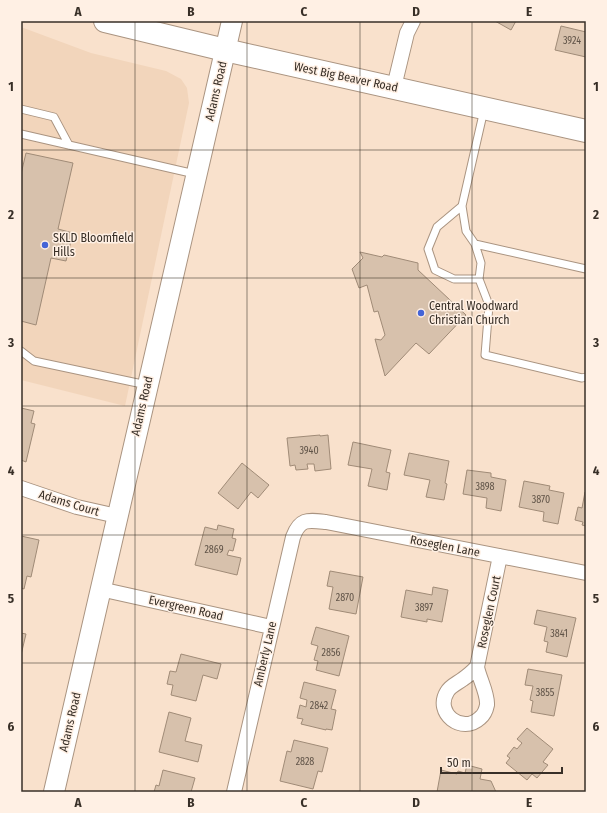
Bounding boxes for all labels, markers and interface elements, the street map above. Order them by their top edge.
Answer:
text: A [73,4,82,19]
text: B [187,4,195,19]
text: C [301,4,308,19]
text: D [412,4,420,19]
text: E [526,4,532,19]
house number: 3924 [563,35,581,47]
street label: West Big Beaver Road [293,59,399,95]
street label: Adams Road [202,60,230,122]
text: 1 [8,79,14,94]
text: 1 [593,79,599,94]
text: 2 [7,207,14,222]
text: 2 [592,207,599,222]
place label: SKLD Bloomfield Hills [53,231,134,259]
marker: SKLD Bloomfield Hills [40,240,50,250]
place label: Central Woodward Christian Church [429,299,518,327]
marker: Central Woodward Christian Church [416,308,426,318]
text: 3 [7,335,14,350]
text: 3 [592,335,599,350]
street label: Adams Road [128,375,156,437]
house number: 3940 [299,445,319,457]
text: 4 [8,463,15,478]
text: 4 [593,463,600,478]
house number: 3898 [475,481,495,493]
street label: Adams Court [37,487,101,519]
house number: 3870 [532,494,550,506]
street label: Roseglen Lane [409,532,481,560]
house number: 2869 [204,544,224,556]
street label: Roseglen Court [474,574,504,650]
text: 5 [8,591,14,606]
text: 5 [593,591,599,606]
house number: 2870 [336,592,354,604]
street label: Evergreen Road [147,593,225,623]
house number: 3897 [415,602,433,614]
street label: Amberly Lane [251,620,279,688]
house number: 3841 [550,628,568,640]
house number: 2856 [322,647,341,659]
house number: 3855 [536,687,555,699]
street label: Adams Road [56,691,84,753]
house number: 2842 [310,700,329,712]
text: 6 [8,719,15,734]
text: 6 [593,719,600,734]
scale bar [441,749,562,775]
house number: 2828 [296,756,314,768]
text: 50 m [447,756,471,770]
text: A [73,795,82,810]
text: B [187,795,195,810]
text: C [301,795,308,810]
text: D [412,795,420,810]
text: E [526,795,532,810]

